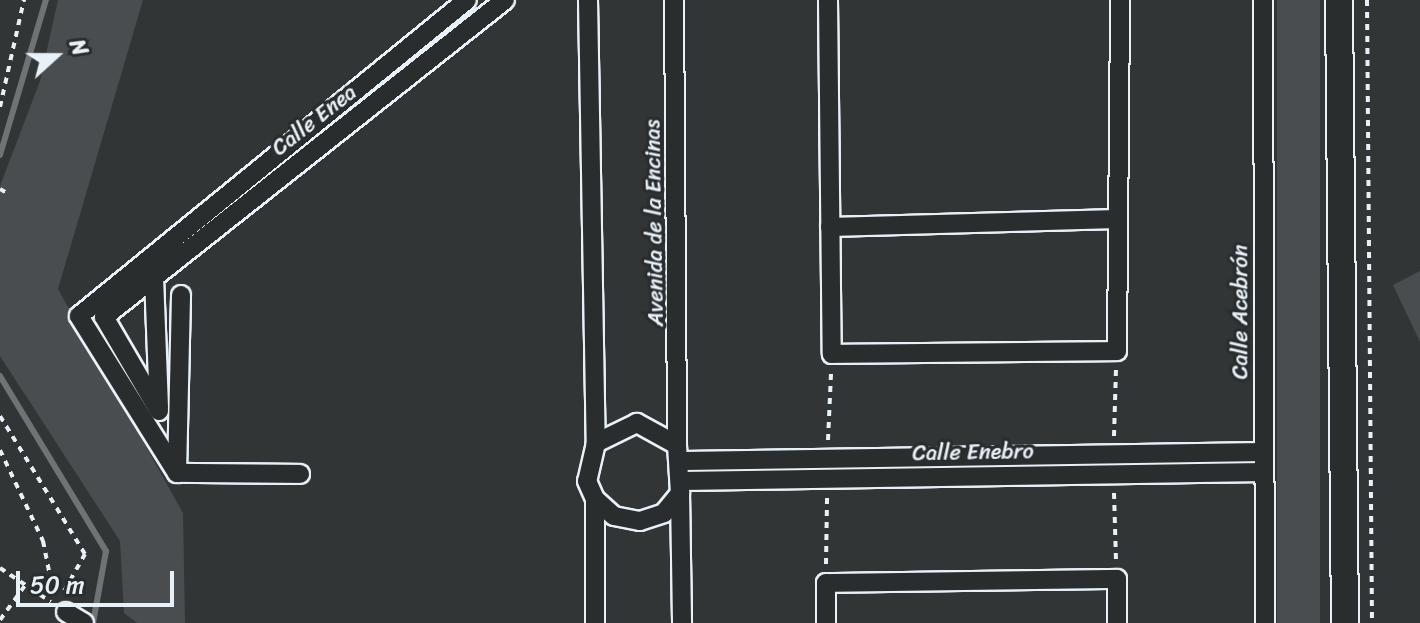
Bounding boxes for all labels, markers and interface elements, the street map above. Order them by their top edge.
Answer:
north arrow [16,16,96,96]
text: N [58,33,100,61]
street label: Calle Enea [266,79,362,161]
street label: Avenida de la Encinas [639,119,669,327]
street label: Calle Acebrón [1227,245,1253,379]
street label: Calle Enebro [912,438,1034,466]
scale bar [20,555,178,605]
text: 50 m [30,564,85,606]

